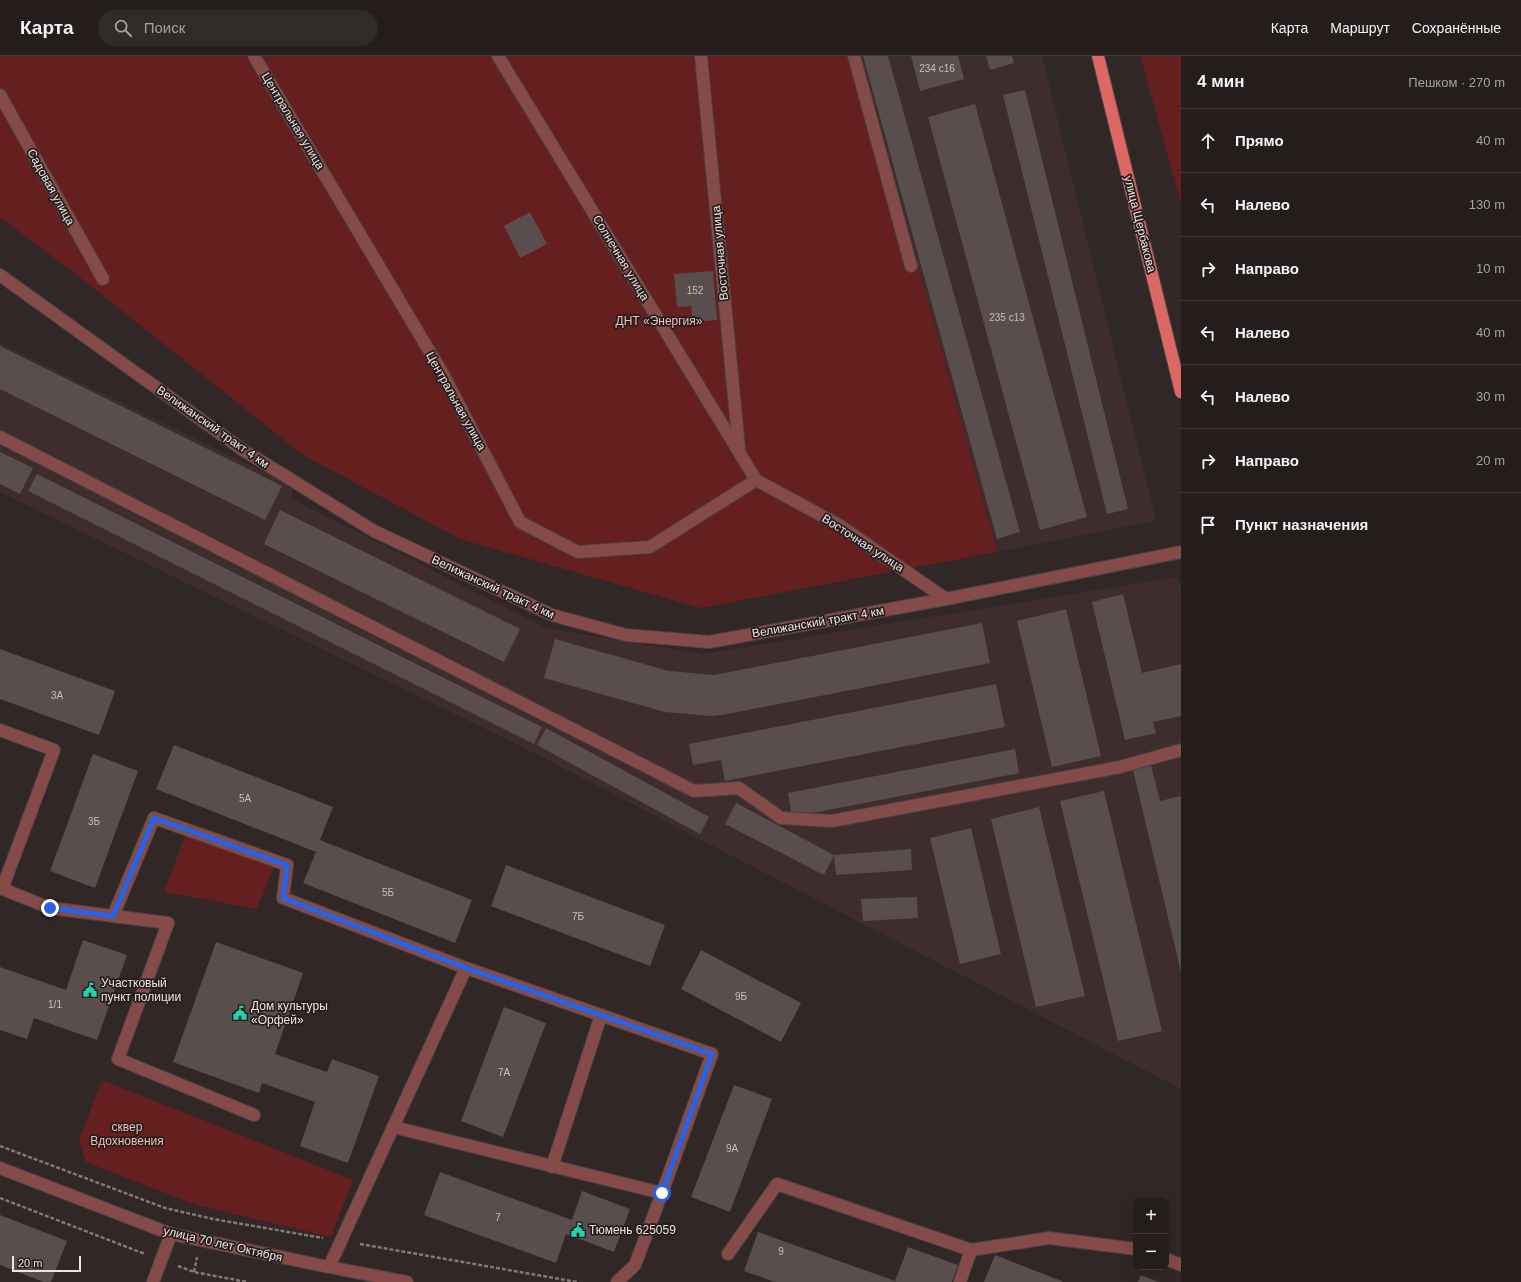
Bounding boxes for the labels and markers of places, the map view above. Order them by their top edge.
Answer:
place label: Участковый пункт полиции [101,976,181,1004]
public building icon: Участковый пункт полиции [82,982,98,998]
place label: Дом культуры «Орфей» [251,999,328,1027]
public building icon: Дом культуры «Орфей» [232,1005,248,1021]
public building icon: Тюмень 625059 [570,1222,586,1238]
place label: Тюмень 625059 [589,1223,676,1237]

